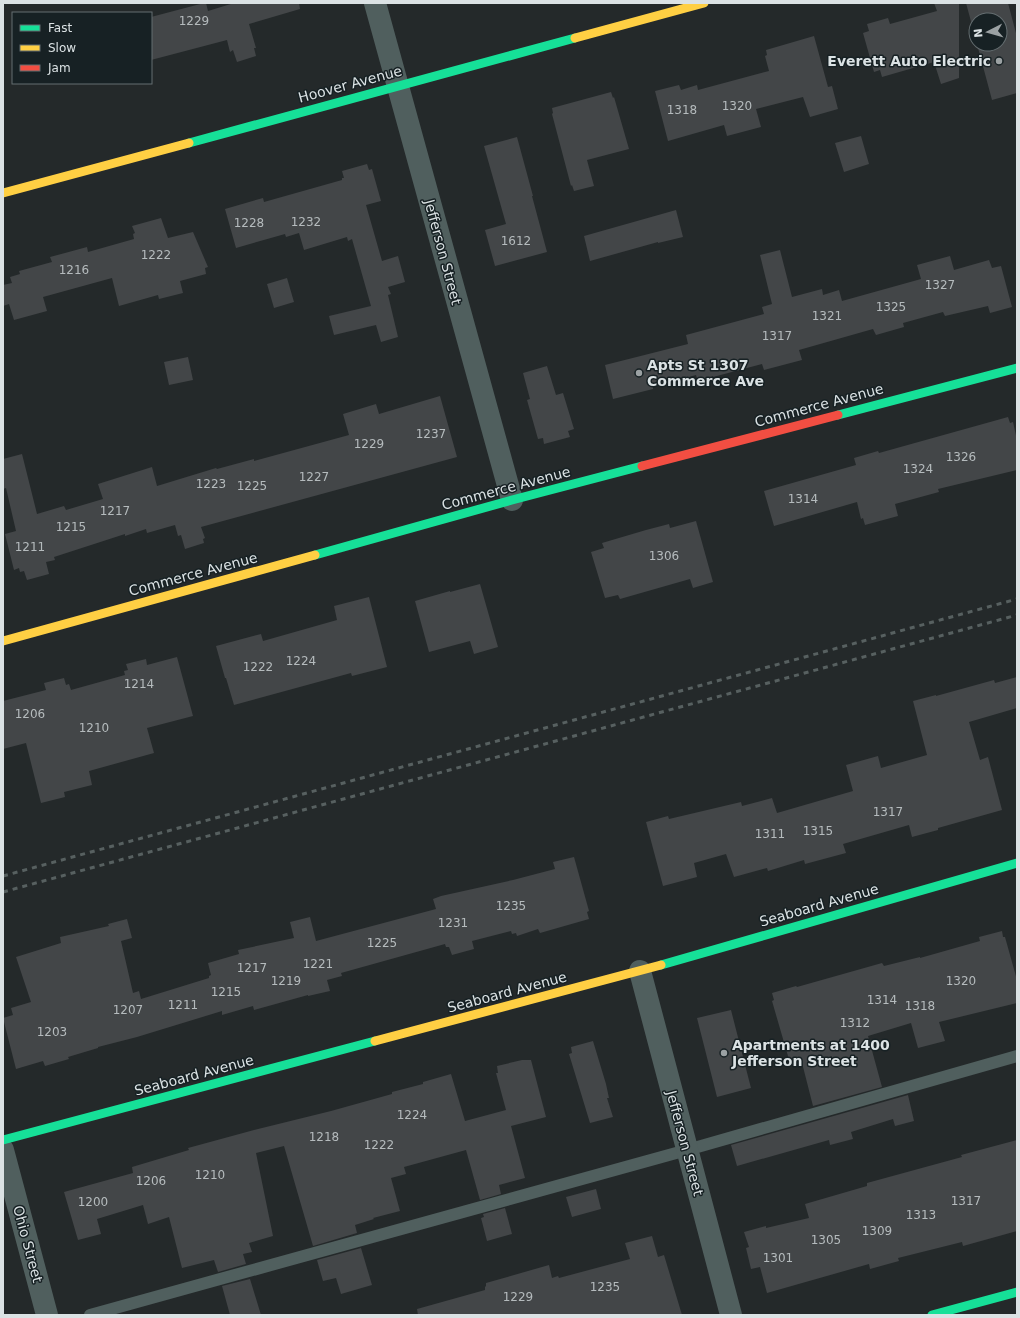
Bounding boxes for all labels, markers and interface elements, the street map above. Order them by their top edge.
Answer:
legend [12,12,152,84]
north arrow [968,12,1008,52]
house number: 1229 [179,14,209,28]
text: Fast [48,21,72,35]
text: N [972,28,985,38]
text: Slow [48,41,76,55]
place label: Everett Auto Electric [827,53,991,69]
marker: Everett Auto Electric [994,56,1004,66]
text: Jam [47,61,71,75]
street label: Hoover Avenue [296,62,404,106]
house number: 1320 [722,99,752,113]
house number: 1318 [667,103,697,117]
street label: Jefferson Street [421,197,465,307]
house number: 1232 [291,215,321,229]
house number: 1228 [234,216,264,230]
house number: 1612 [501,234,531,248]
house number: 1222 [141,248,171,262]
house number: 1216 [59,263,89,277]
house number: 1327 [925,278,955,292]
house number: 1325 [876,300,906,314]
house number: 1321 [812,309,842,323]
house number: 1317 [762,329,792,343]
place label: Apts St 1307 Commerce Ave [647,357,764,389]
marker: Apts St 1307 Commerce Ave [634,368,644,378]
street label: Commerce Avenue [753,380,885,430]
house number: 1237 [416,427,446,441]
house number: 1229 [354,437,384,451]
house number: 1326 [946,450,976,464]
house number: 1324 [903,462,933,476]
street label: Commerce Avenue [440,463,572,513]
house number: 1227 [299,470,329,484]
house number: 1223 [196,477,226,491]
house number: 1225 [237,479,267,493]
house number: 1314 [788,492,818,506]
house number: 1217 [100,504,130,518]
house number: 1215 [56,520,86,534]
house number: 1211 [15,540,45,554]
street label: Commerce Avenue [127,549,259,599]
house number: 1306 [649,549,679,563]
house number: 1224 [286,654,316,668]
house number: 1222 [243,660,273,674]
house number: 1214 [124,677,154,691]
house number: 1206 [15,707,45,721]
house number: 1210 [79,721,109,735]
house number: 1317 [873,805,903,819]
house number: 1315 [803,824,833,838]
house number: 1311 [755,827,785,841]
street label: Seaboard Avenue [758,880,880,930]
house number: 1235 [496,899,526,913]
house number: 1231 [438,916,468,930]
house number: 1225 [367,936,397,950]
house number: 1221 [303,957,333,971]
house number: 1217 [237,961,267,975]
street label: Seaboard Avenue [446,968,568,1016]
house number: 1219 [271,974,301,988]
house number: 1320 [946,974,976,988]
house number: 1215 [211,985,241,999]
house number: 1314 [867,993,897,1007]
house number: 1211 [168,998,198,1012]
house number: 1318 [905,999,935,1013]
house number: 1207 [113,1003,143,1017]
house number: 1312 [840,1016,870,1030]
house number: 1203 [37,1025,67,1039]
place label: Apartments at 1400 Jefferson Street [731,1037,890,1069]
marker: Apartments at 1400 Jefferson Street [719,1048,729,1058]
street label: Seaboard Avenue [133,1051,255,1099]
street label: Jefferson Street [663,1088,707,1198]
house number: 1224 [397,1108,427,1122]
house number: 1218 [309,1130,339,1144]
house number: 1222 [364,1138,394,1152]
house number: 1210 [195,1168,225,1182]
house number: 1206 [136,1174,166,1188]
house number: 1317 [951,1194,981,1208]
house number: 1200 [78,1195,108,1209]
street label: Ohio Street [10,1204,46,1285]
house number: 1313 [906,1208,936,1222]
house number: 1309 [862,1224,892,1238]
house number: 1305 [811,1233,841,1247]
house number: 1301 [763,1251,793,1265]
house number: 1235 [590,1280,620,1294]
house number: 1229 [503,1290,533,1304]

